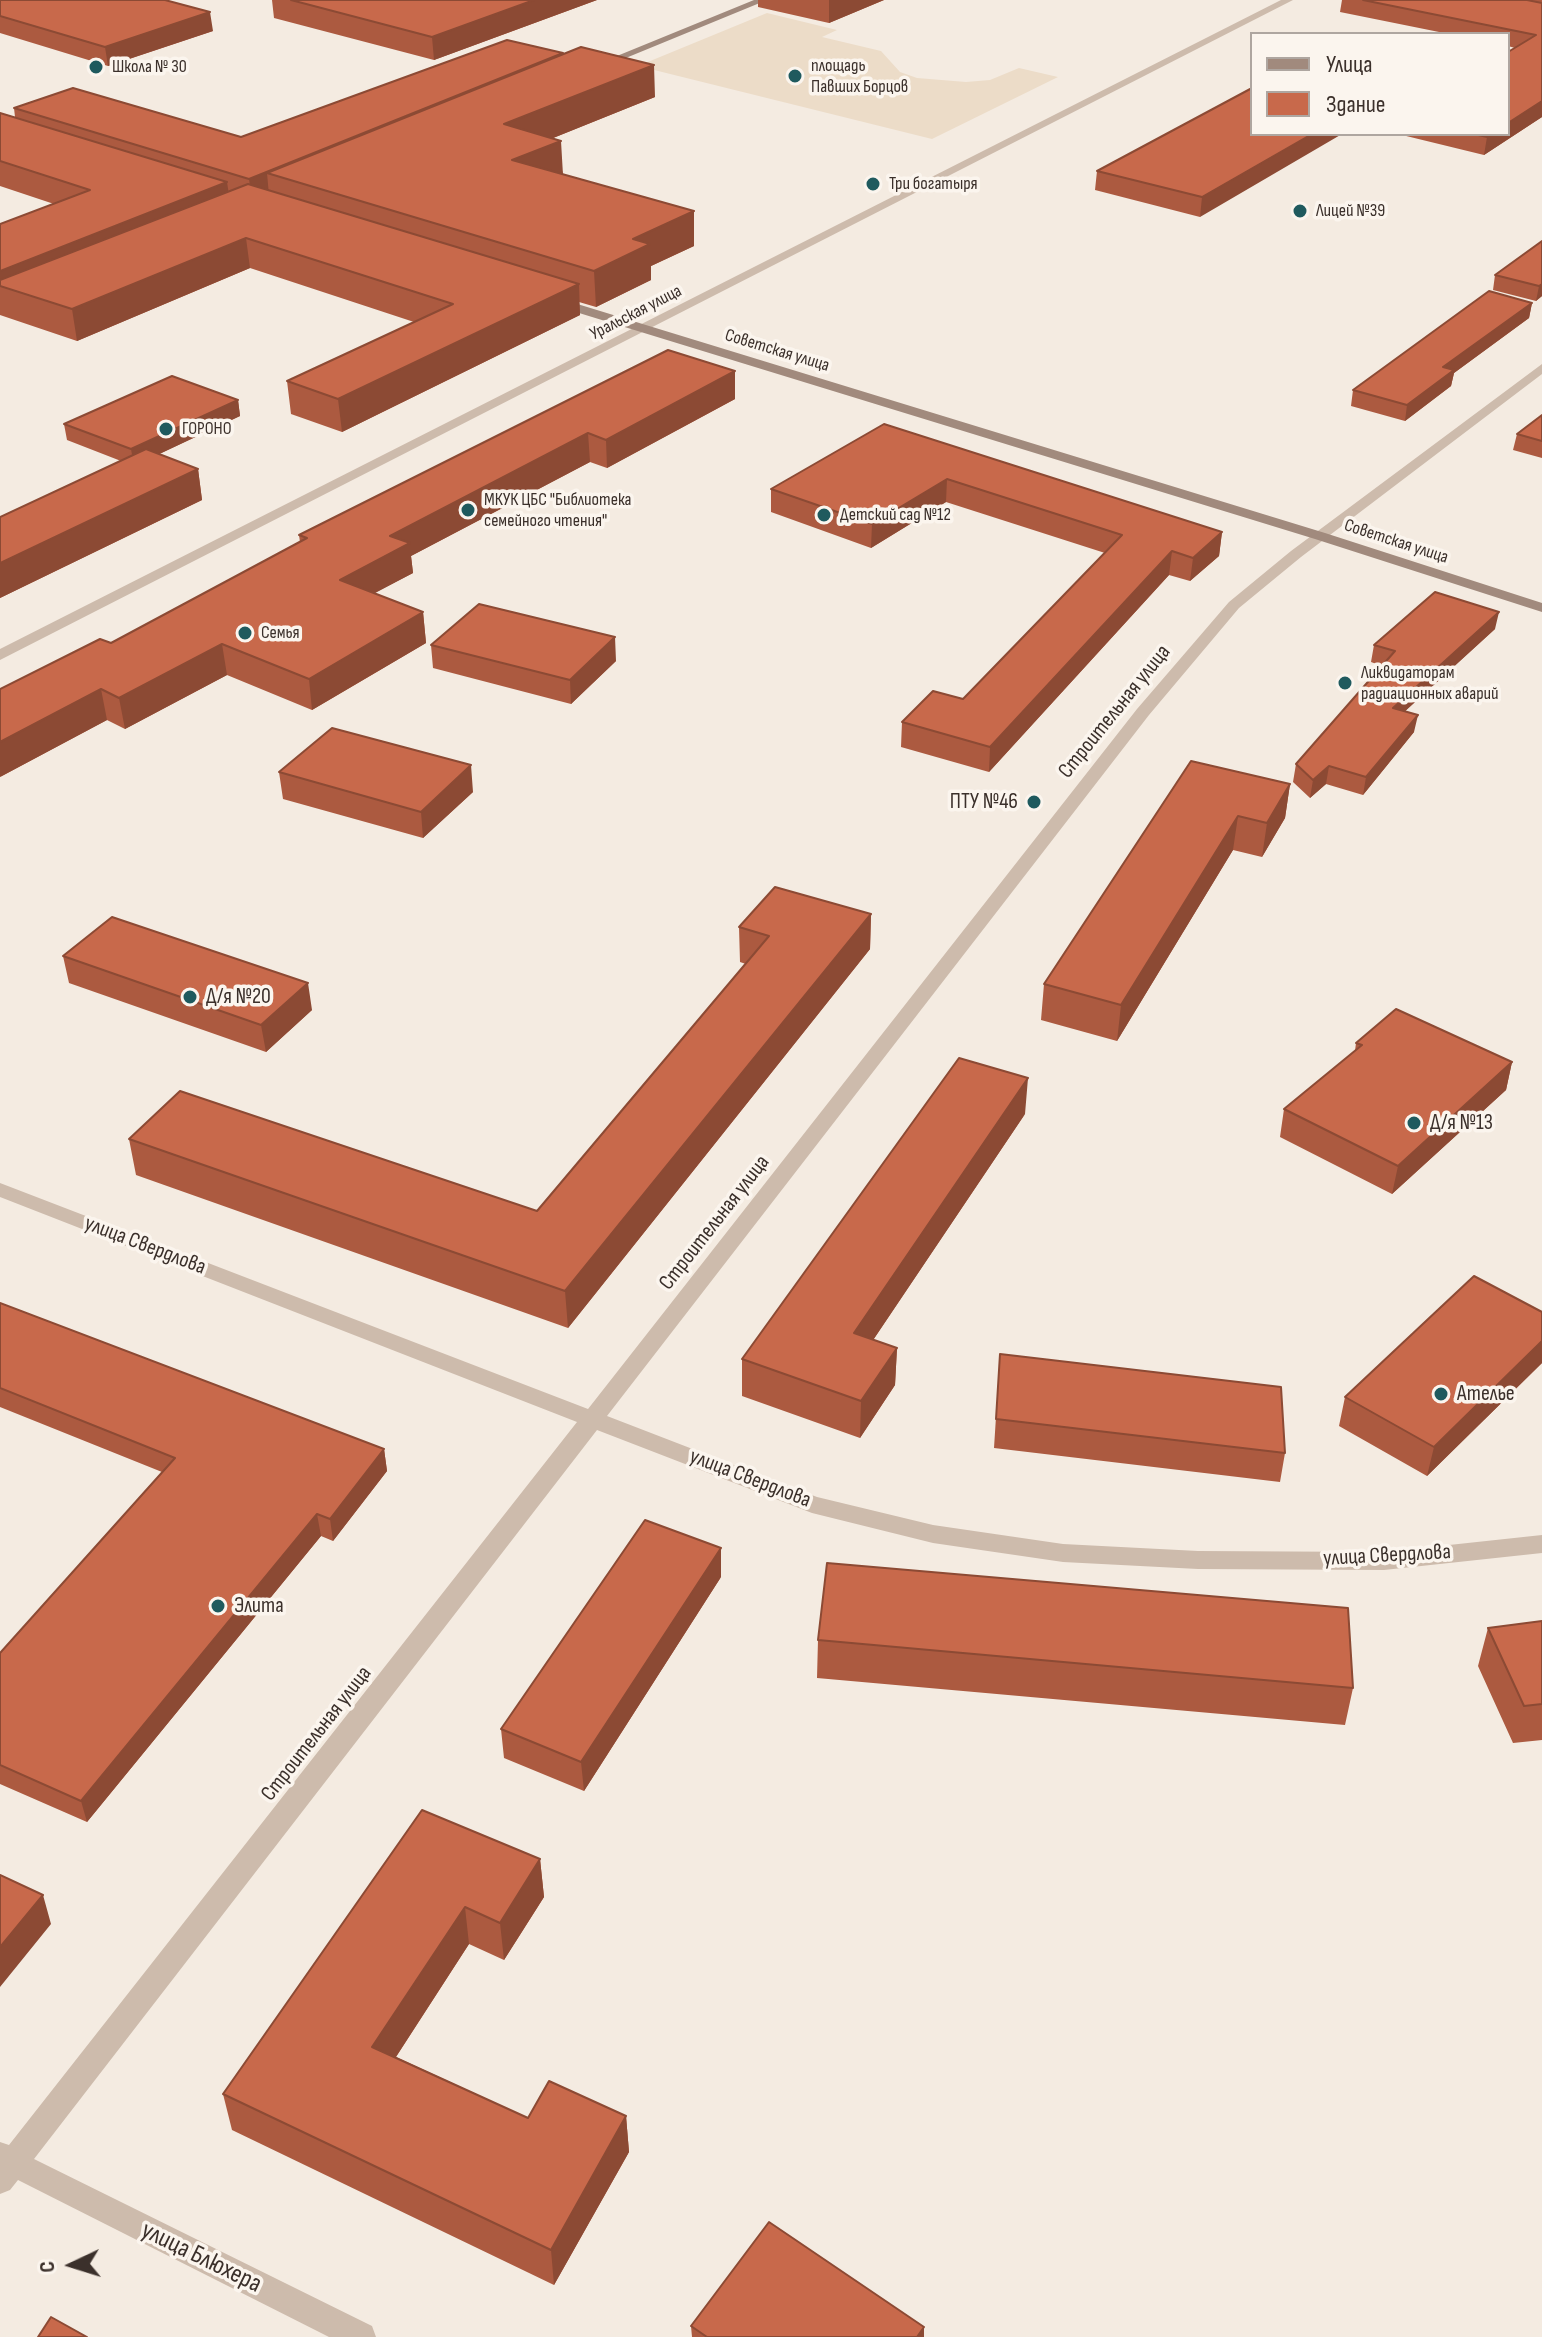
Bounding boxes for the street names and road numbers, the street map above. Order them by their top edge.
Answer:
street label: Уральская улица [586,281,686,345]
street label: Советская улица [722,325,832,377]
street label: Советская улица [1341,515,1451,569]
street label: Строительная улица [1053,640,1177,784]
street label: Строительная улица [654,1150,776,1296]
street label: улица Свердлова [81,1211,209,1281]
street label: улица Свердлова [686,1444,814,1514]
street label: улица Свердлова [1322,1539,1452,1573]
street label: Строительная улица [256,1661,378,1807]
street label: улица Блюхера [136,2215,266,2301]

